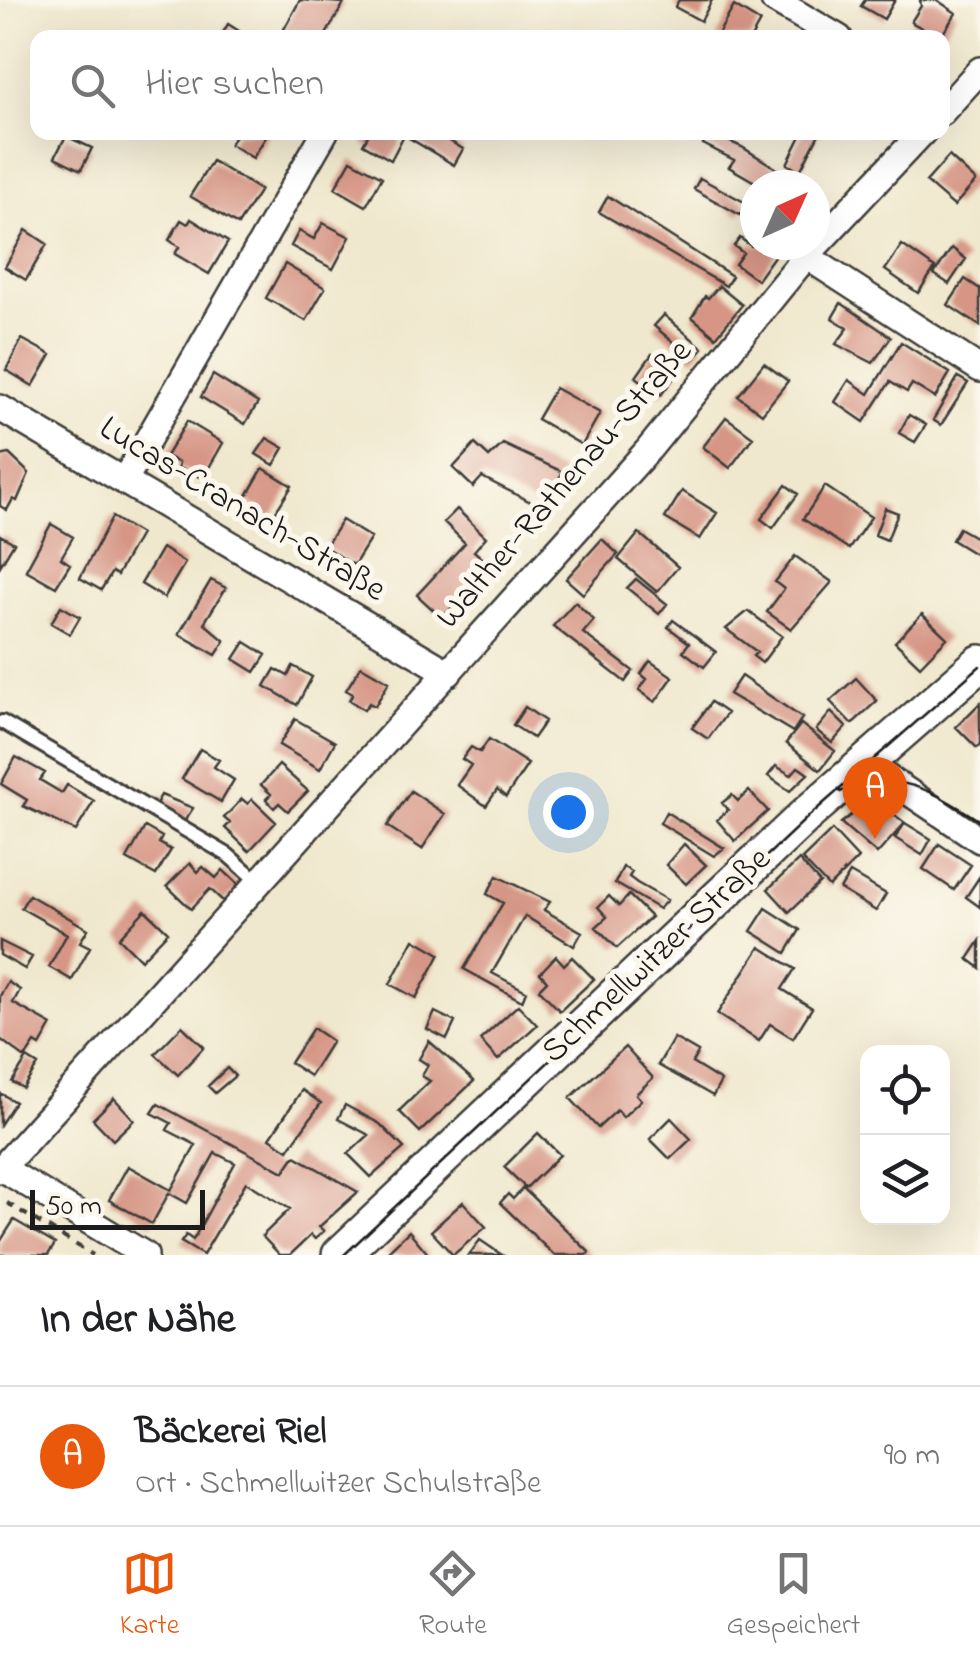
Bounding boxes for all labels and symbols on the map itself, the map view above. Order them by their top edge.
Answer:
north arrow [740,170,830,260]
street label: Walther-Rathenau-Straße [425,329,706,641]
street label: Lucas-Cranach-Straße [89,404,395,616]
pin: A [842,756,908,839]
your location [543,787,594,838]
street label: Schmellwitzer Straße [531,835,784,1076]
scale bar [30,1185,205,1230]

